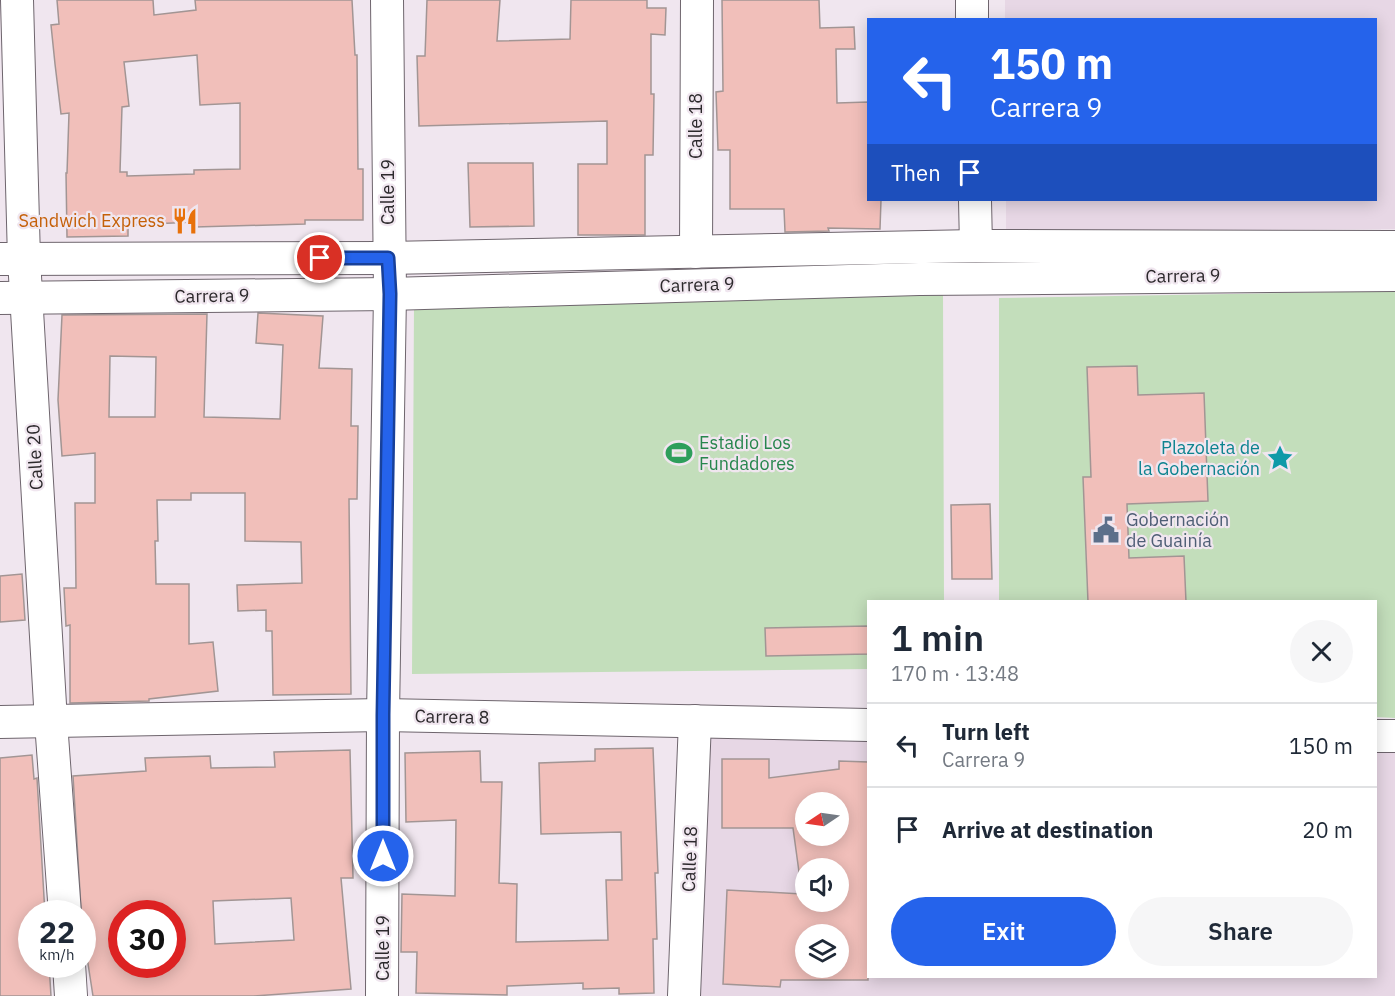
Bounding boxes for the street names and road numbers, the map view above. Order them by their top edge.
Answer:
street label: Calle 18 [684,93,707,159]
street label: Calle 19 [376,159,399,225]
street label: Carrera 9 [1145,263,1221,288]
street label: Carrera 9 [659,272,735,297]
street label: Carrera 9 [174,283,250,308]
street label: Calle 20 [21,423,48,491]
street label: Carrera 8 [414,704,490,729]
street label: Calle 18 [677,825,702,892]
street label: Calle 19 [371,915,394,981]

